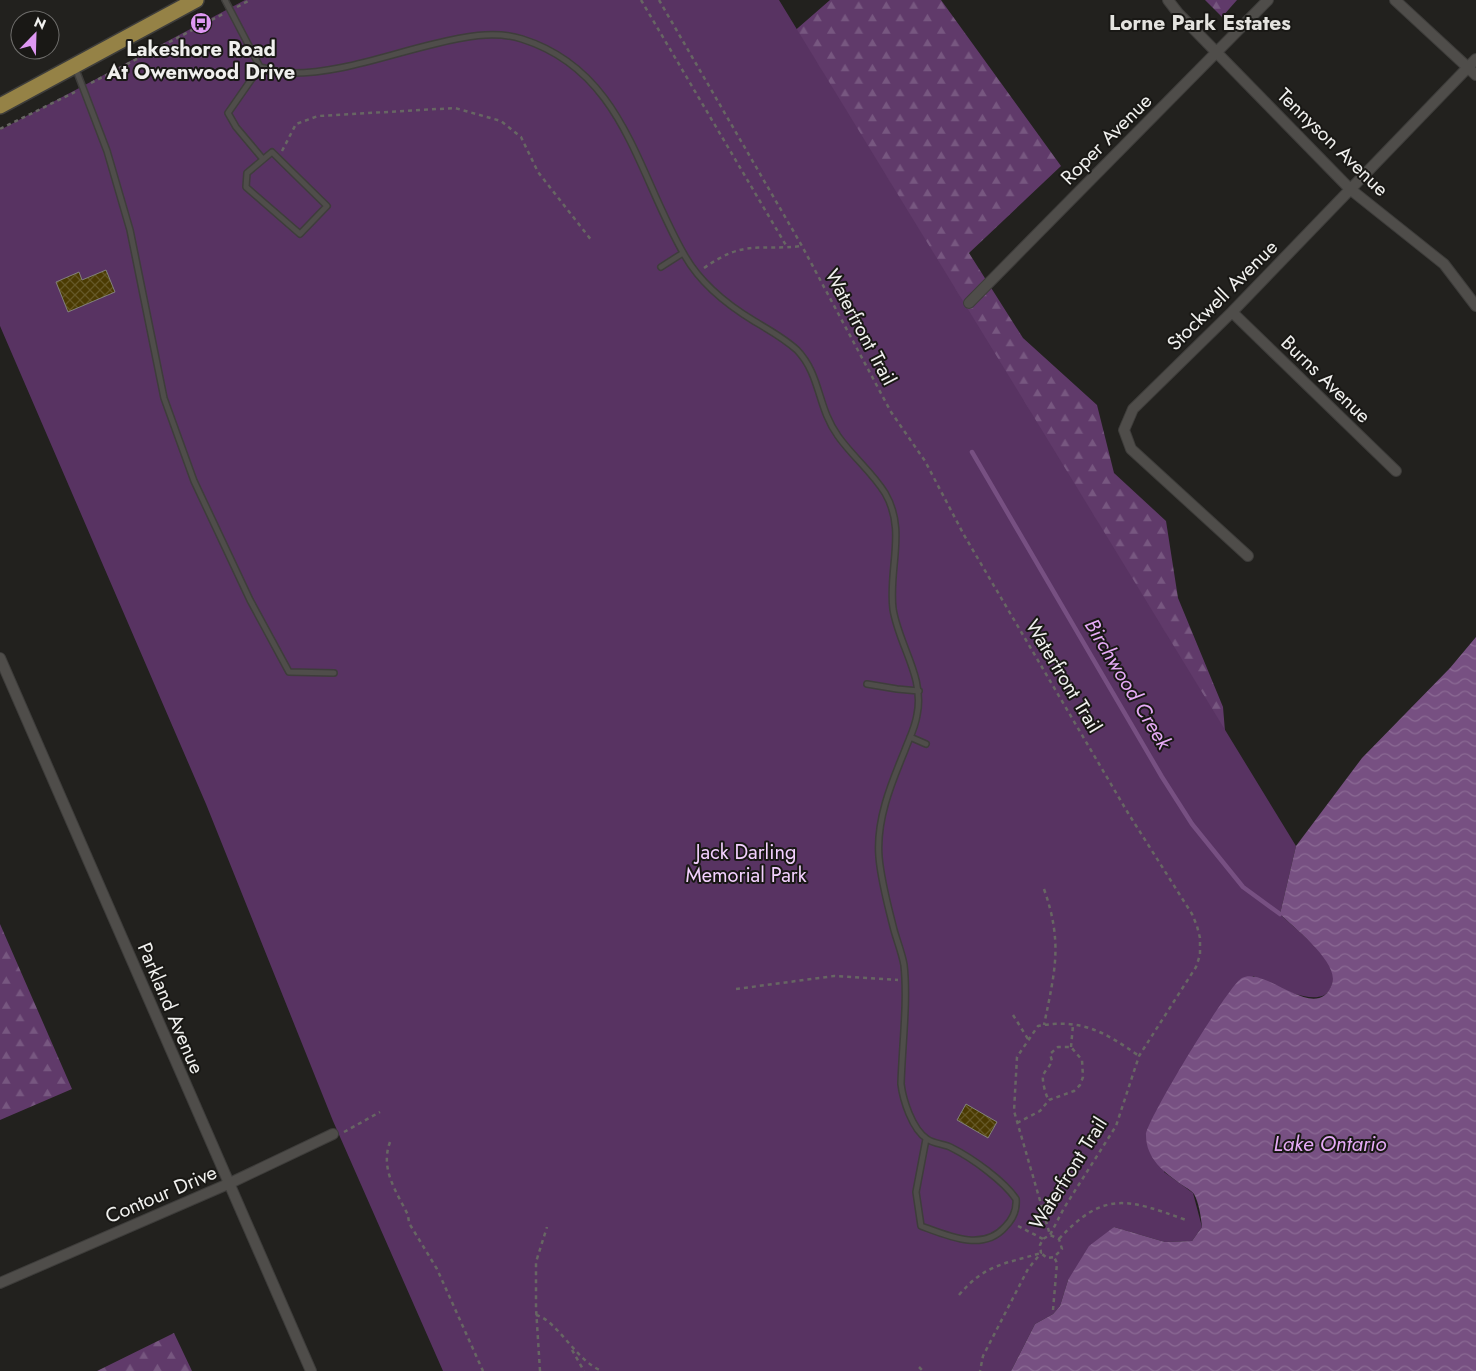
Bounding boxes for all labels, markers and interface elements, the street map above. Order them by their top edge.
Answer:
district label: Lorne Park Estates [1109,8,1291,38]
north arrow [10,10,60,60]
bus stop icon: Lakeshore Road At Owenwood Drive [189,11,213,35]
text: N [31,12,49,34]
place label: Lakeshore Road At Owenwood Drive [106,35,295,87]
street label: Tennyson Avenue [1270,82,1395,203]
street label: Roper Avenue [1054,87,1159,192]
street label: Stockwell Avenue [1160,233,1284,357]
street label: Waterfront Trail [818,264,903,390]
street label: Burns Avenue [1274,329,1377,430]
water label: Birchwood Creek [1077,613,1180,756]
street label: Waterfront Trail [1018,614,1109,739]
park label: Jack Darling Memorial Park [686,838,807,890]
street label: Parkland Avenue [130,938,211,1078]
street label: Waterfront Trail [1022,1111,1115,1235]
water label: Lake Ontario [1274,1129,1386,1159]
street label: Contour Drive [101,1158,221,1231]

